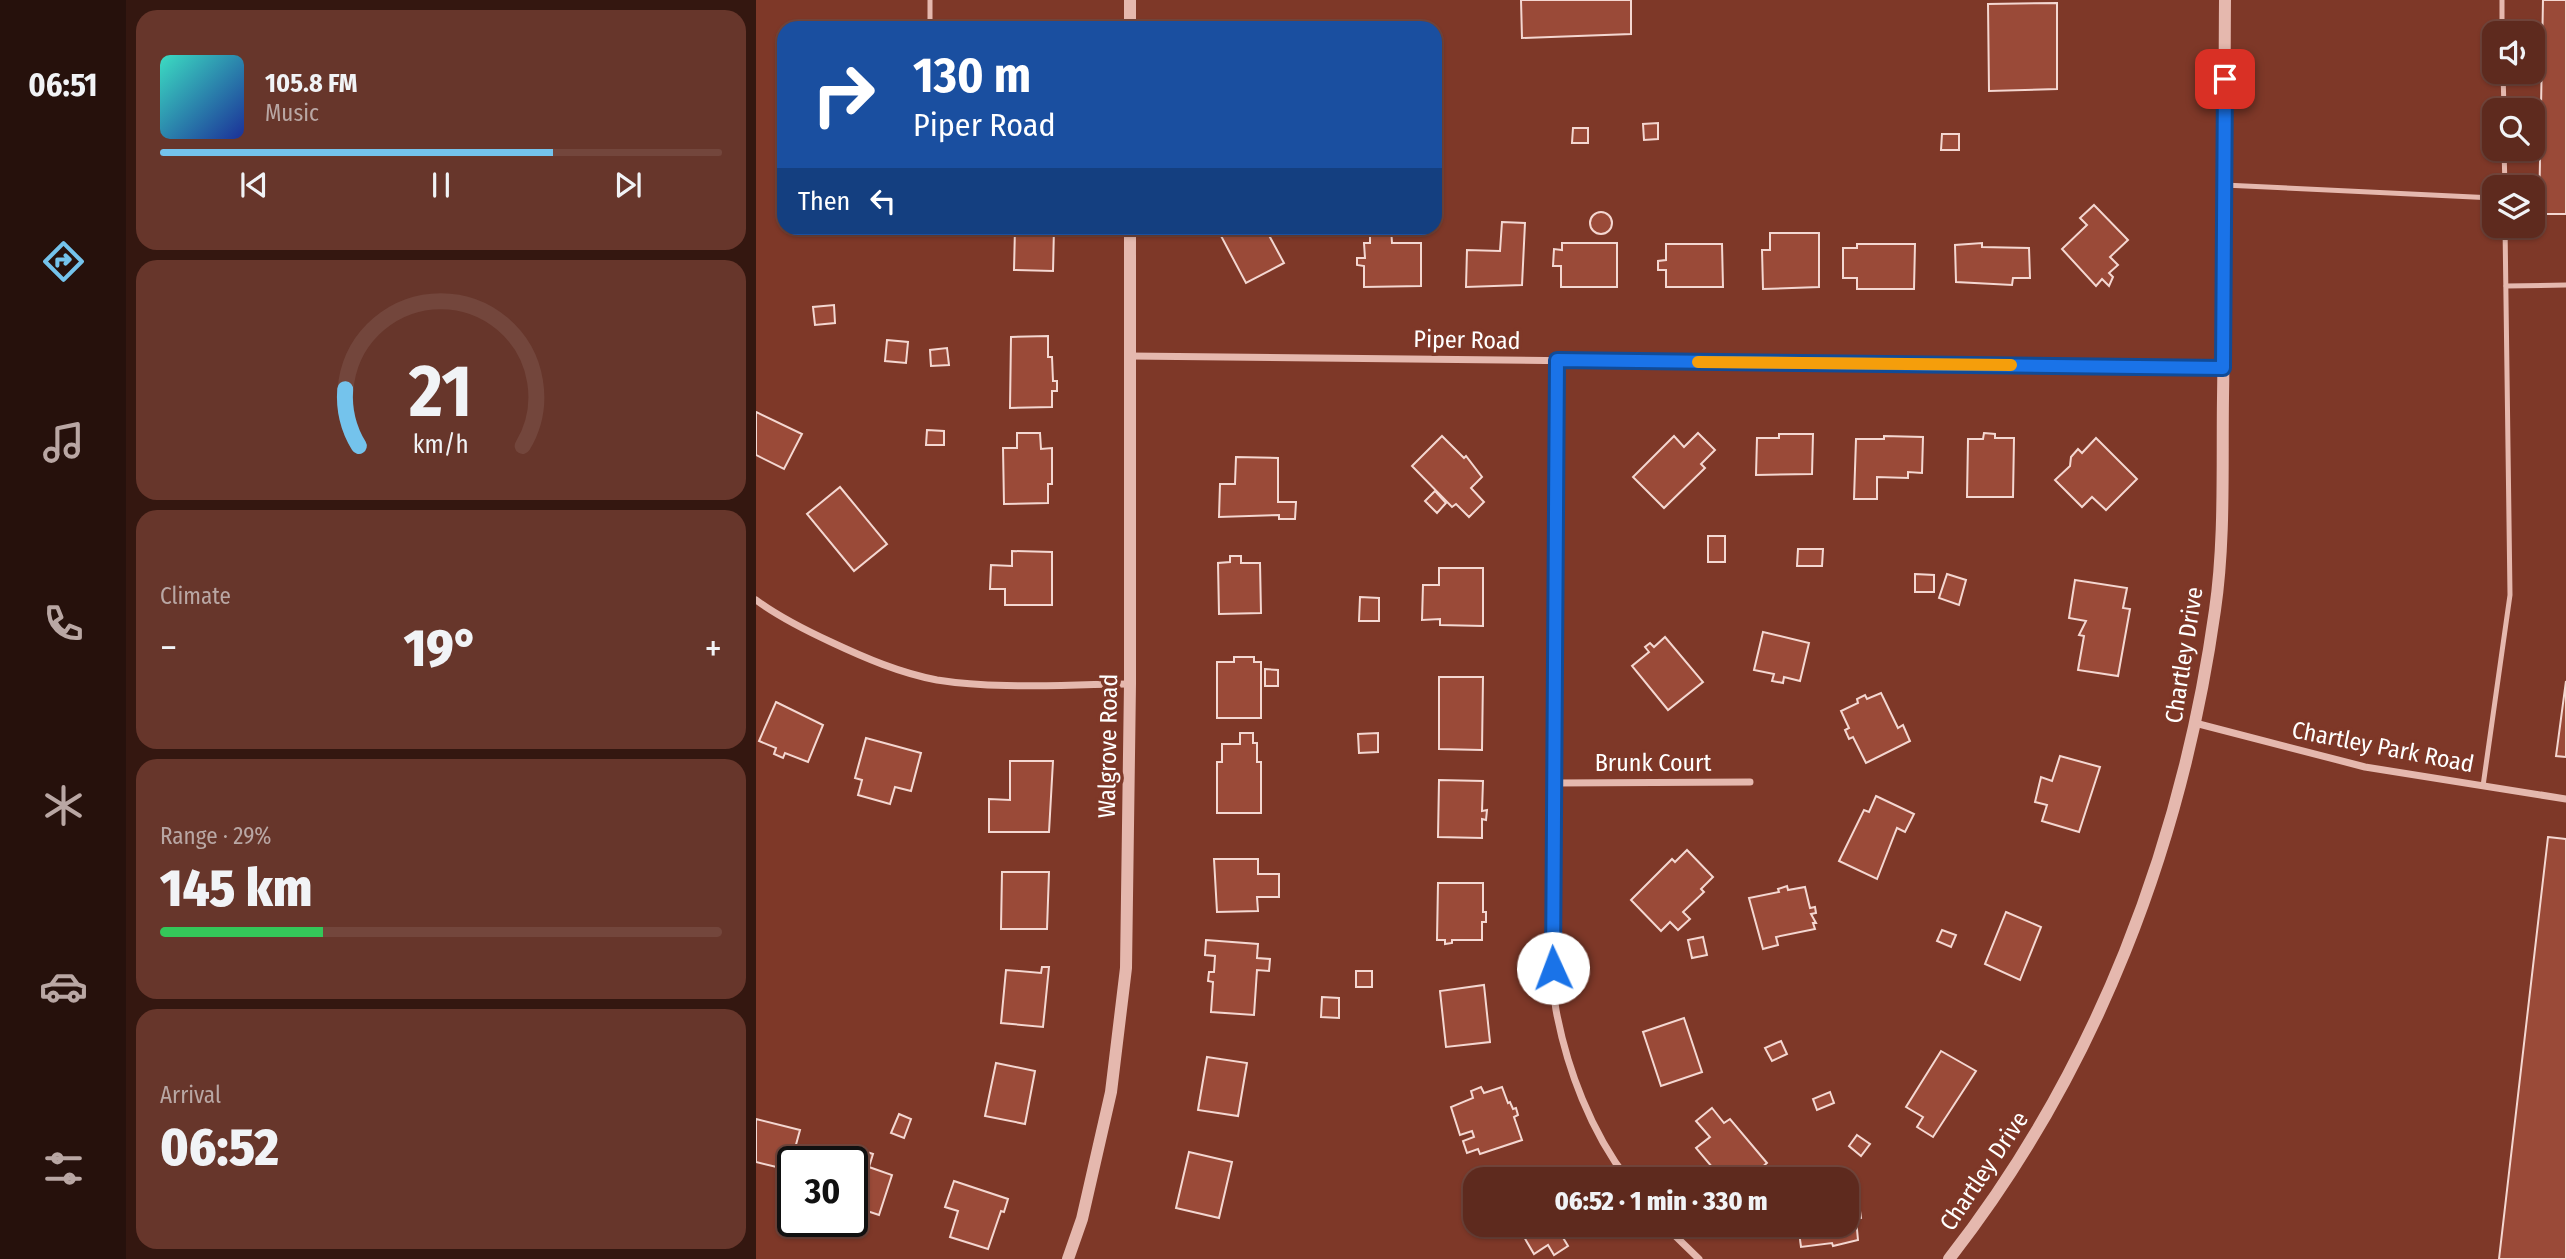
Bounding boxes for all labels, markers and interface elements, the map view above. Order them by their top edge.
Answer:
map controls [2482,21,2545,238]
button: sound [2482,21,2545,84]
text: 130 m [913,46,1031,105]
icon: right [798,49,889,140]
pin [2195,49,2255,109]
icon: arrive [2206,60,2244,98]
text: 06:51 [28,66,98,104]
text: 105.8 FM [265,68,358,99]
button: search [2482,98,2545,161]
text: Music [265,99,319,127]
text: Piper Road [913,106,1056,144]
icon: previous [235,166,273,204]
icon: pause [422,166,460,204]
icon: next [609,166,647,204]
button: layers [2482,175,2545,238]
icon: left [864,182,902,220]
text: Then [798,186,850,217]
icon: directions [39,237,88,286]
street label: Piper Road [1413,325,1521,355]
text: 21 [408,348,473,435]
icon: music [39,418,88,467]
text: km/h [413,429,469,459]
text: Climate [160,582,231,610]
street label: Chartley Drive [2159,585,2209,725]
icon: phone [39,599,88,648]
text: 19° [404,617,478,680]
text: − [160,625,177,671]
text: + [705,625,722,671]
street label: Walgrove Road [1093,674,1123,818]
street label: Chartley Park Road [2290,716,2476,778]
street label: Brunk Court [1595,749,1711,777]
icon: climate [39,781,88,830]
text: Range · 29% [160,822,272,850]
text: 145 km [160,857,312,920]
position arrow [1516,931,1590,1005]
icon: car [39,962,88,1011]
text: Arrival [160,1081,221,1109]
street label: Chartley Drive [1934,1106,2034,1236]
text: 06:52 [160,1116,279,1179]
icon: filters [39,1144,88,1193]
speed limit sign: 30 [777,1146,868,1237]
text: 06:52 · 1 min · 330 m [1554,1186,1768,1217]

